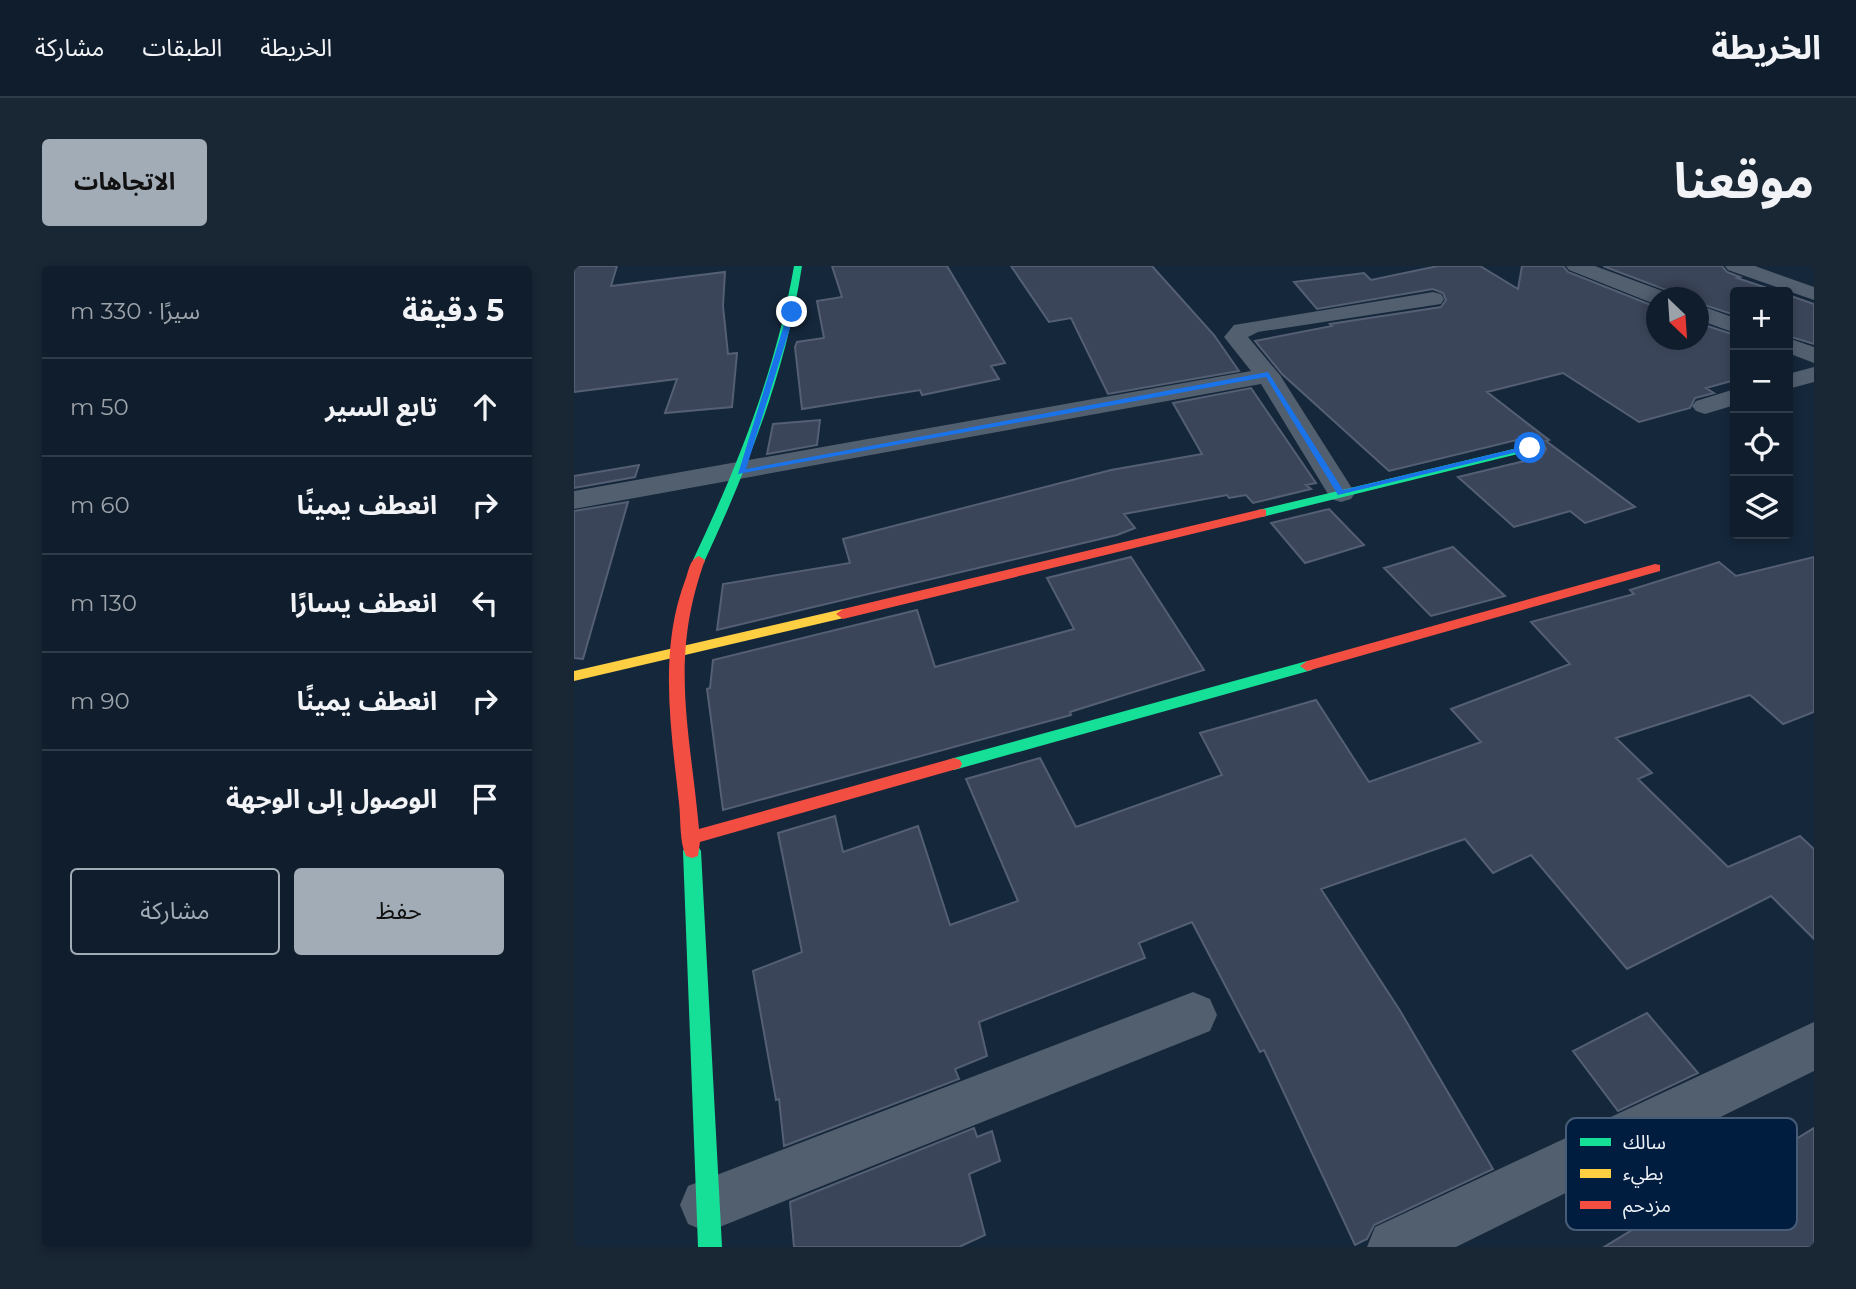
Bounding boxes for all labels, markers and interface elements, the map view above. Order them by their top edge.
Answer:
text: الخريطة [1711,27,1821,67]
text: مشاركة [35,33,104,62]
text: الطبقات [142,33,222,62]
text: الخريطة [260,33,332,62]
button: الاتجاهات [42,139,207,226]
text: موقعنا [1674,151,1814,210]
north arrow [1646,287,1709,350]
map controls [1730,287,1793,539]
button: + [1730,287,1793,350]
text: 5 دقيقة [402,292,504,329]
route end [776,296,807,327]
text: سيرًا · 330 m [70,297,200,325]
button: − [1730,350,1793,413]
icon: ahead [466,388,504,426]
text: تابع السير [325,391,437,423]
text: 50 m [70,393,129,421]
button: locate [1730,413,1793,476]
route start [1514,432,1545,463]
button: layers [1730,476,1793,539]
icon: right [466,486,504,524]
text: انعطف يمينًا [297,489,437,521]
text: 60 m [70,491,130,519]
icon: left [466,584,504,622]
text: انعطف يسارًا [290,587,437,619]
text: 130 m [70,589,137,617]
icon: right [466,682,504,720]
text: انعطف يمينًا [297,685,437,717]
text: 90 m [70,687,130,715]
icon: arrive [466,780,504,818]
text: الوصول إلى الوجهة [226,783,437,815]
button: مشاركة [70,868,280,955]
button: حفظ [294,868,504,955]
legend [1566,1118,1797,1230]
text: سالك [1623,1131,1666,1154]
text: بطيء [1623,1162,1663,1188]
text: مزدحم [1623,1194,1671,1220]

